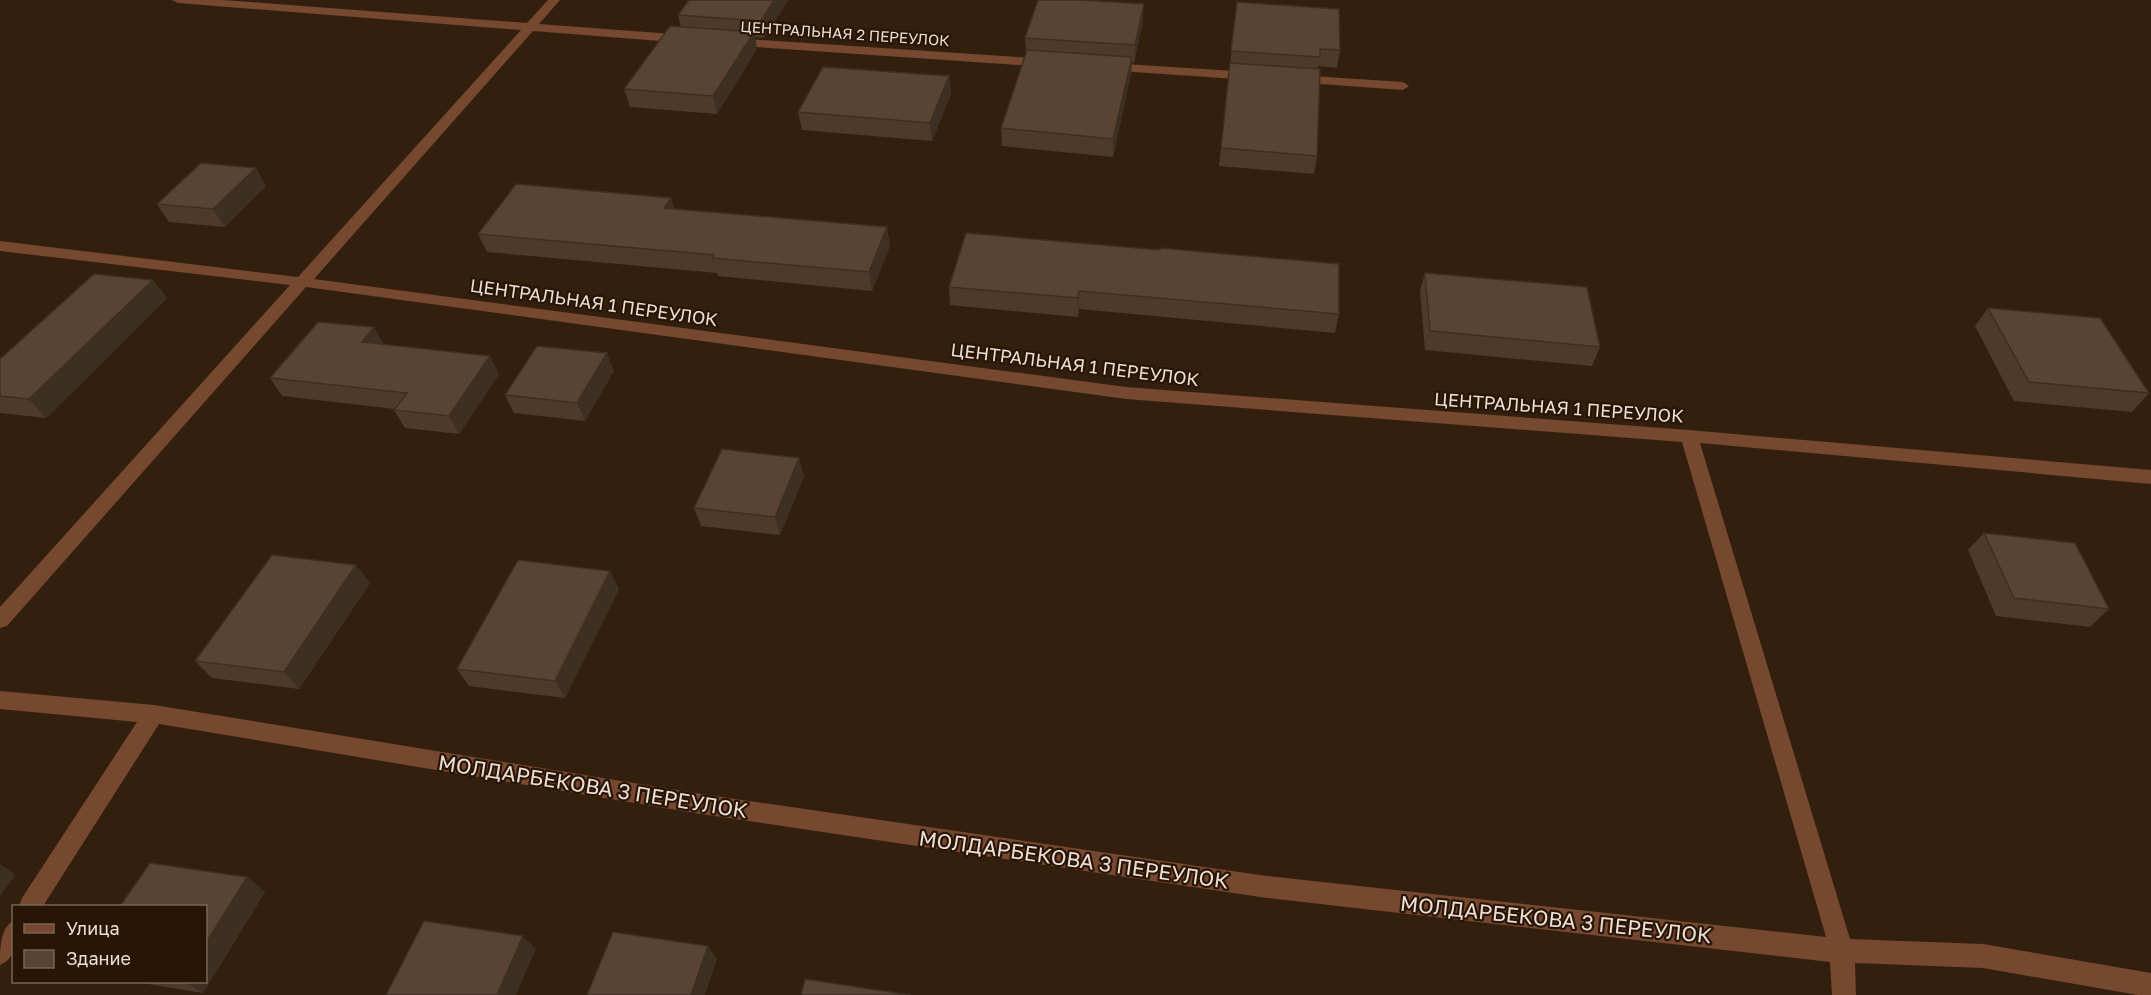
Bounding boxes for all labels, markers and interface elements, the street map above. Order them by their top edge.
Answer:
street label: ЦЕНТРАЛЬНАЯ 2 ПЕРЕУЛОК [740,17,951,49]
street label: ЦЕНТРАЛЬНАЯ 1 ПЕРЕУЛОК [469,274,720,330]
street label: ЦЕНТРАЛЬНАЯ 1 ПЕРЕУЛОК [950,338,1201,390]
street label: ЦЕНТРАЛЬНАЯ 1 ПЕРЕУЛОК [1434,387,1685,427]
street label: МОЛДАРБЕКОВА 3 ПЕРЕУЛОК [436,749,750,823]
street label: МОЛДАРБЕКОВА 3 ПЕРЕУЛОК [917,824,1231,894]
street label: МОЛДАРБЕКОВА 3 ПЕРЕУЛОК [1399,890,1713,948]
legend [12,905,207,983]
text: Улица [66,917,120,939]
text: Здание [66,947,131,969]

